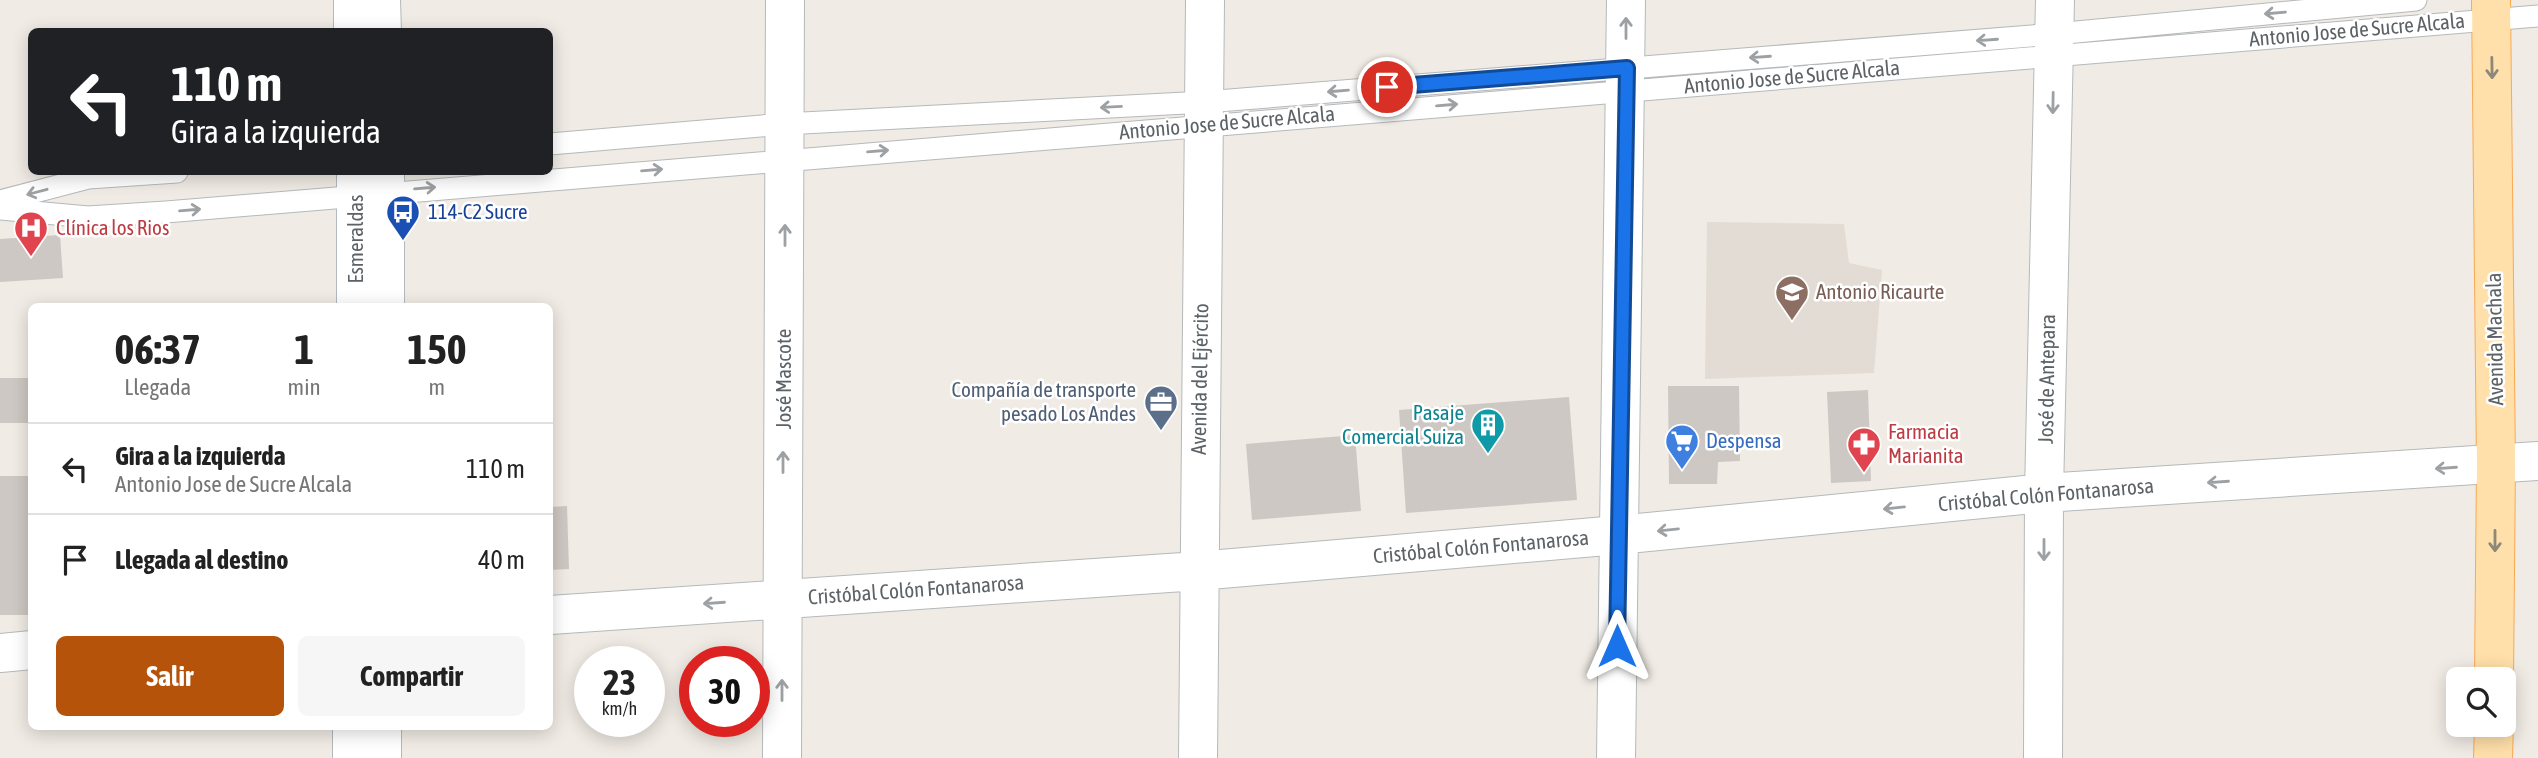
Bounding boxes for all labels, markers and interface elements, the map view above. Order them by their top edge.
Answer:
one-way arrow [2264,7,2287,20]
street label: Antonio Jose de Sucre Alcala [2248,8,2466,50]
one-way arrow [1620,17,1633,40]
one-way arrow [1976,34,1999,47]
one-way arrow [1749,51,1772,64]
text: 110 m [171,55,282,111]
street label: Antonio Jose de Sucre Alcala [1683,55,1901,97]
icon: left [56,56,147,147]
one-way arrow [2485,56,2499,79]
pin [1357,57,1417,117]
icon: arrive [1368,68,1406,106]
one-way arrow [1327,85,1350,98]
one-way arrow [2046,91,2060,114]
one-way arrow [1435,98,1458,111]
one-way arrow [1100,100,1123,113]
street label: Antonio Jose de Sucre Alcala [1118,101,1336,143]
text: Gira a la izquierda [171,113,381,150]
one-way arrow [867,144,889,157]
one-way arrow [640,163,662,176]
one-way arrow [413,181,436,194]
one-way arrow [27,186,49,199]
bus stop icon: 114-C2 Sucre [384,193,422,242]
street label: Esmeraldas [343,194,367,284]
place label: 114-C2 Sucre [428,199,528,223]
one-way arrow [178,203,201,216]
hospital icon: Clínica los Rios [12,209,50,258]
place label: Clínica los Rios [56,215,169,239]
one-way arrow [778,224,791,247]
street label: Avenida Machala [2481,272,2507,406]
school or university icon: Antonio Ricaurte [1773,273,1811,322]
place label: Antonio Ricaurte [1816,279,1944,303]
street label: Avenida del Ejército [1186,303,1212,455]
street label: José de Antepara [2033,314,2059,444]
text: 06:37 [115,325,201,373]
text: 1 [294,325,314,373]
text: 150 [407,325,466,373]
street label: José Mascote [771,329,795,429]
text: Llegada [124,374,191,400]
text: min [288,374,321,400]
text: m [429,374,445,400]
place label: Compañía de transporte pesado Los Andes [951,377,1136,425]
office icon: Compañía de transporte pesado Los Andes [1142,383,1180,432]
place label: Pasaje Comercial Suiza [1342,400,1464,448]
building icon: Pasaje Comercial Suiza [1469,406,1507,455]
place label: Farmacia Marianita [1888,419,1963,467]
supermarket icon: Despensa [1663,422,1701,471]
pharmacy icon: Farmacia Marianita [1845,425,1883,474]
place label: Despensa [1706,428,1782,452]
text: Gira a la izquierda [115,441,286,471]
icon: left [56,450,94,488]
one-way arrow [776,451,790,474]
text: 110 m [466,454,525,484]
one-way arrow [2434,461,2457,474]
text: Antonio Jose de Sucre Alcala [115,471,352,497]
street label: Cristóbal Colón Fontanarosa [1937,473,2155,515]
one-way arrow [2207,475,2230,488]
one-way arrow [1883,501,1906,514]
one-way arrow [1657,524,1679,537]
street label: Cristóbal Colón Fontanarosa [1372,525,1590,567]
one-way arrow [2488,529,2502,552]
one-way arrow [2037,539,2051,562]
icon: arrive [56,541,94,579]
text: Llegada al destino [115,545,288,575]
text: 40 m [478,545,525,575]
street label: Cristóbal Colón Fontanarosa [807,569,1025,609]
one-way arrow [703,597,726,610]
position arrow [1580,609,1654,683]
button: Salir [56,636,284,716]
button: Compartir [298,636,525,716]
speed limit sign: 30 [679,646,770,737]
text: 23 [603,662,636,702]
map controls [2446,667,2516,737]
button: search [2446,667,2516,737]
one-way arrow [775,679,789,702]
text: km/h [602,698,637,719]

